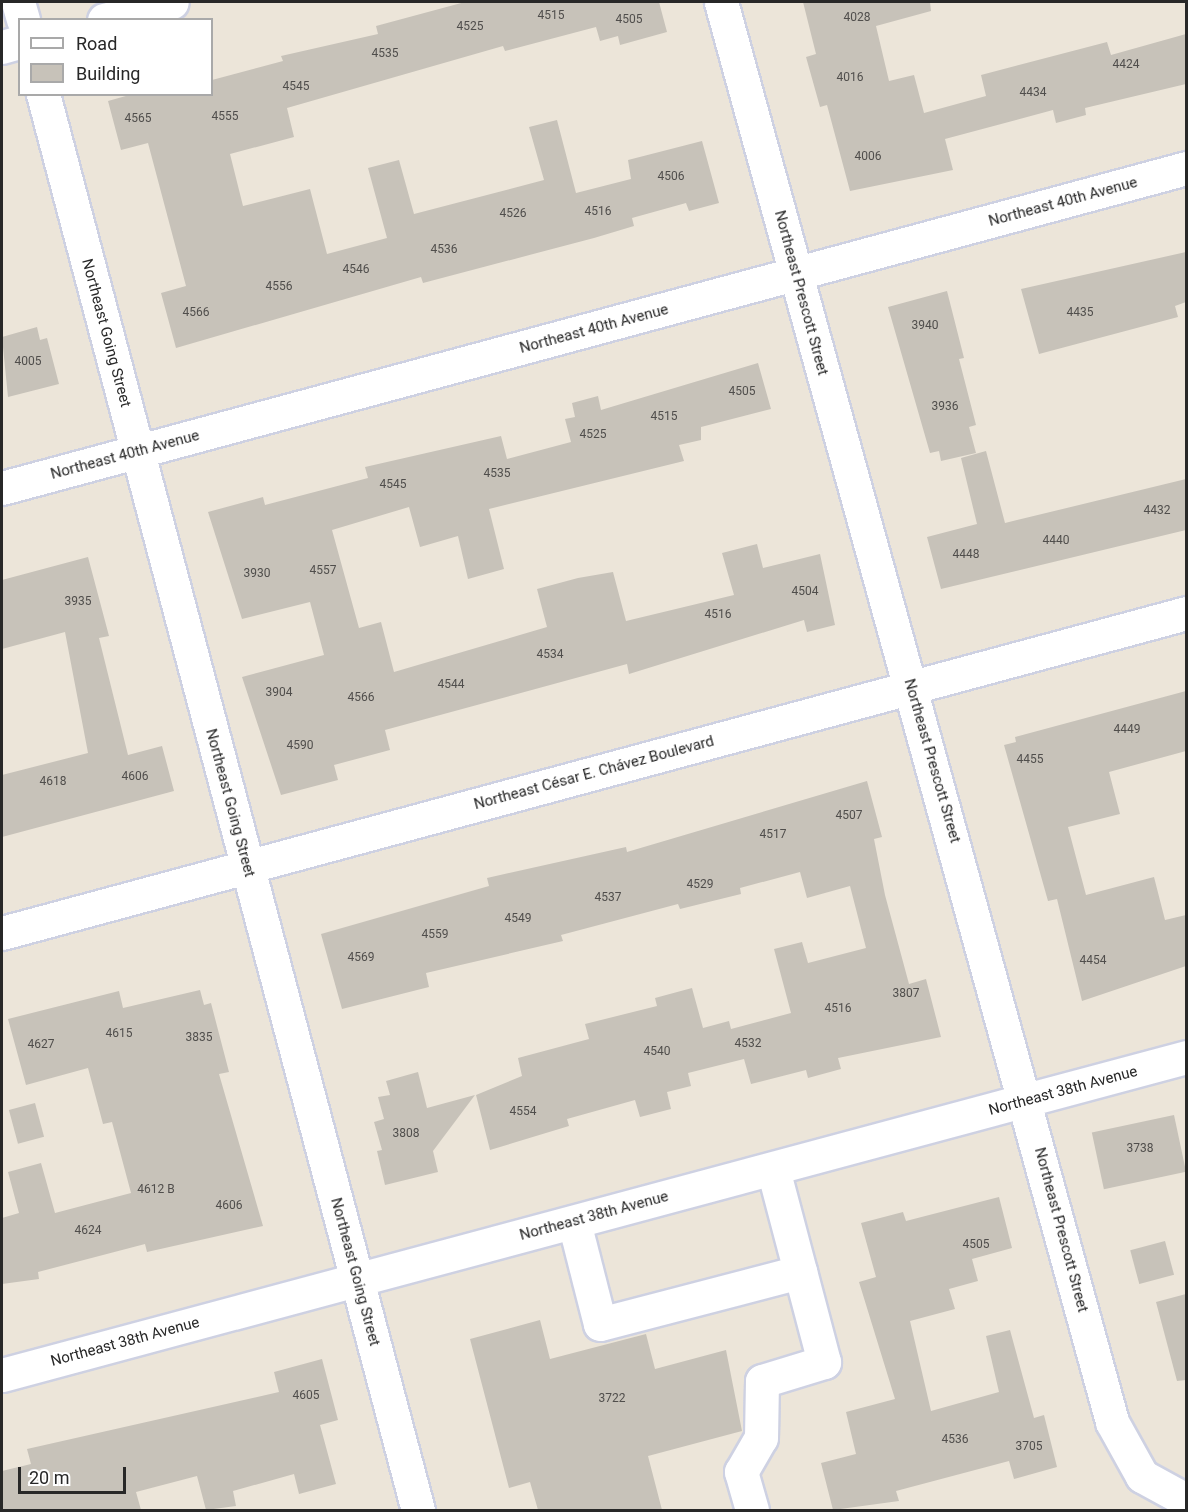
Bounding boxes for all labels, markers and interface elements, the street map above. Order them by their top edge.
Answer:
house number: 4515 [538,9,564,23]
house number: 4028 [844,11,870,25]
house number: 4505 [616,13,642,27]
legend [18,18,213,96]
house number: 4525 [457,20,483,34]
text: Road [76,33,117,54]
house number: 4535 [372,47,398,61]
house number: 4424 [1113,58,1139,72]
text: Building [76,63,140,84]
house number: 4016 [837,71,863,85]
house number: 4545 [283,80,309,94]
house number: 4434 [1020,86,1046,100]
house number: 4555 [212,110,238,124]
house number: 4565 [125,112,151,126]
house number: 4006 [855,150,881,164]
house number: 4506 [658,170,684,184]
street label: Northeast 40th Avenue [987,173,1139,231]
house number: 4516 [585,205,611,219]
house number: 4526 [500,207,526,221]
street label: Northeast Prescott Street [770,209,832,377]
house number: 4536 [431,243,457,257]
street label: Northeast Going Street [78,257,134,409]
house number: 4546 [343,263,369,277]
house number: 4556 [266,280,292,294]
street label: Northeast 40th Avenue [518,300,670,358]
house number: 4566 [183,306,209,320]
house number: 4435 [1067,306,1093,320]
house number: 3940 [912,319,938,333]
house number: 4005 [15,355,41,369]
house number: 4505 [729,385,755,399]
house number: 3936 [932,400,958,414]
house number: 4515 [651,410,677,424]
street label: Northeast 40th Avenue [49,426,201,484]
house number: 4525 [580,428,606,442]
house number: 4535 [484,467,510,481]
house number: 4545 [380,478,406,492]
house number: 4432 [1144,504,1170,518]
house number: 4440 [1043,534,1069,548]
house number: 4448 [953,548,979,562]
house number: 4557 [310,564,336,578]
house number: 3930 [244,567,270,581]
house number: 4504 [792,585,818,599]
house number: 3935 [65,595,91,609]
house number: 4516 [705,608,731,622]
house number: 4534 [537,648,563,662]
street label: Northeast Prescott Street [900,677,964,845]
house number: 4544 [438,678,464,692]
house number: 3904 [266,686,292,700]
house number: 4566 [348,691,374,705]
house number: 4449 [1114,723,1140,737]
street label: Northeast Going Street [202,727,258,879]
street label: Northeast César E. Chávez Boulevard [472,732,716,814]
house number: 4590 [287,739,313,753]
house number: 4455 [1017,753,1043,767]
house number: 4606 [122,770,148,784]
house number: 4618 [40,775,66,789]
house number: 4507 [836,809,862,823]
house number: 4517 [760,828,786,842]
house number: 4529 [687,878,713,892]
house number: 4537 [595,891,621,905]
house number: 4549 [505,912,531,926]
house number: 4559 [422,928,448,942]
house number: 4569 [348,951,374,965]
house number: 4454 [1080,954,1106,968]
house number: 3807 [893,987,919,1001]
house number: 4516 [825,1002,851,1016]
house number: 4615 [106,1027,132,1041]
house number: 3835 [186,1031,212,1045]
house number: 4532 [735,1037,761,1051]
house number: 4627 [28,1038,54,1052]
house number: 4540 [644,1045,670,1059]
street label: Northeast 38th Avenue [987,1062,1139,1120]
house number: 4554 [510,1105,536,1119]
house number: 3808 [393,1127,419,1141]
house number: 3738 [1127,1142,1153,1156]
street label: Northeast Prescott Street [1030,1146,1092,1314]
house number: 4612 B [137,1183,175,1197]
street label: Northeast 38th Avenue [518,1187,670,1245]
street label: Northeast Going Street [327,1196,383,1348]
house number: 4606 [216,1199,242,1213]
house number: 4624 [75,1224,101,1238]
house number: 4505 [963,1238,989,1252]
street label: Northeast 38th Avenue [49,1313,201,1371]
house number: 4605 [293,1389,319,1403]
house number: 3722 [599,1392,625,1406]
house number: 4536 [942,1433,968,1447]
house number: 3705 [1016,1440,1042,1454]
scale bar [21,1455,129,1493]
text: 20 m [29,1467,69,1488]

